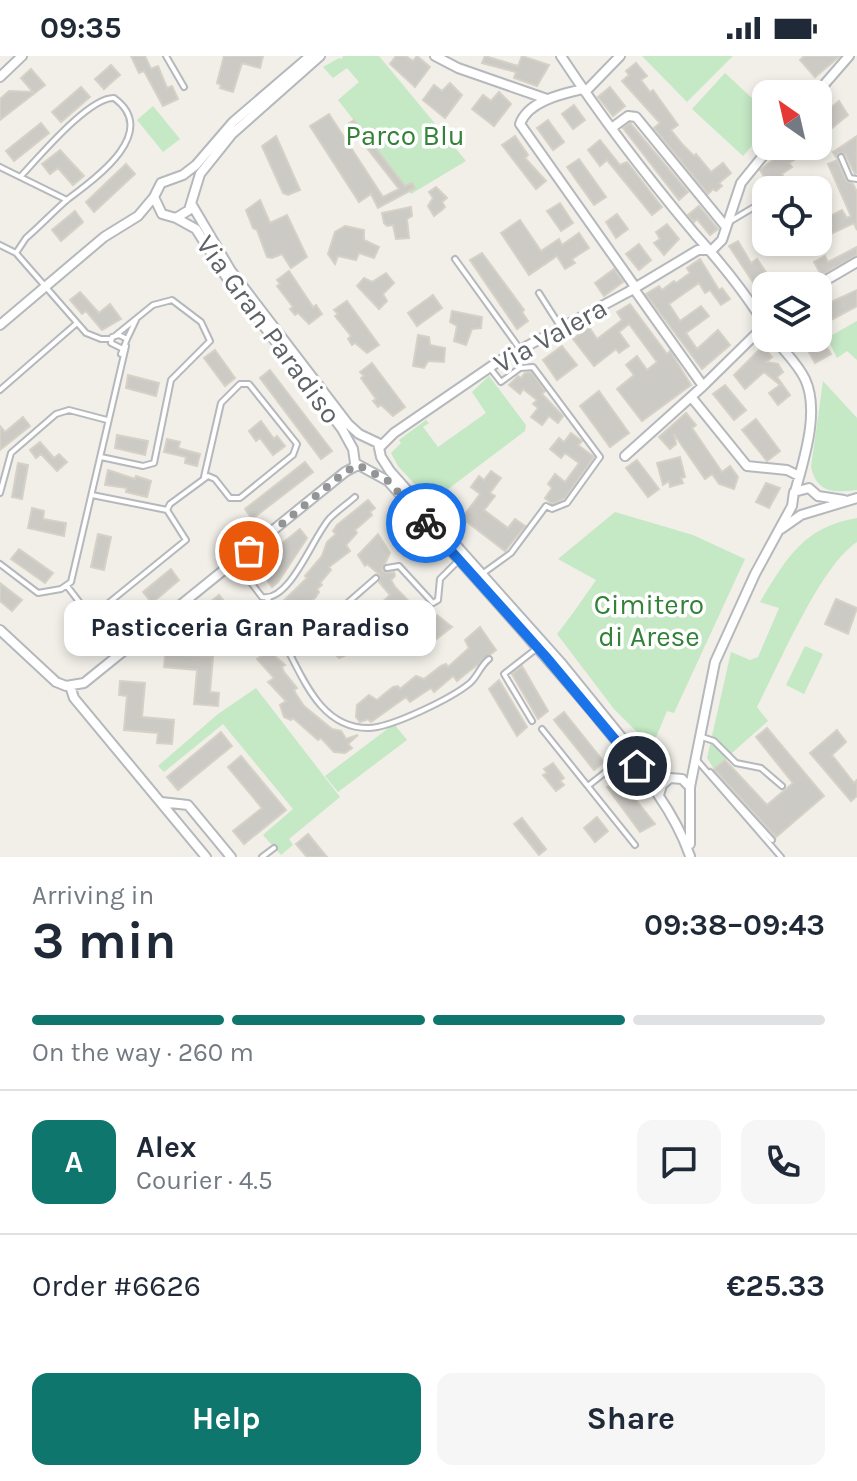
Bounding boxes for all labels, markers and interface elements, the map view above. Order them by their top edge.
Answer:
text: 09:35 [40,10,121,46]
north arrow [752,80,832,160]
map controls [752,80,832,352]
park label: Parco Blu [345,119,465,152]
button: locate [752,176,832,256]
street label: Via Gran Paradiso [189,229,348,430]
button: layers [752,272,832,352]
street label: Via Valera [488,291,613,380]
courier [386,483,466,563]
icon: bike [404,501,448,545]
pin [215,517,283,585]
icon: bag [227,529,271,573]
park label: Cimitero di Arese [594,588,704,653]
callout: Pasticceria Gran Paradiso [63,599,435,655]
text: Pasticceria Gran Paradiso [90,612,410,643]
pin [603,732,671,800]
icon: home [615,744,659,788]
text: Arriving in [32,880,154,911]
text: 09:38–09:43 [644,907,825,943]
text: 3 min [32,910,176,971]
text: On the way · 260 m [32,1037,254,1068]
button: chat [637,1120,721,1204]
button: phone [741,1120,825,1204]
text: Alex [136,1129,196,1165]
text: A [65,1144,83,1180]
text: Courier · 4.5 [136,1165,273,1196]
text: Order #6626 [32,1268,201,1304]
text: €25.33 [727,1268,825,1304]
button: Help [32,1373,421,1465]
button: Share [437,1373,825,1465]

